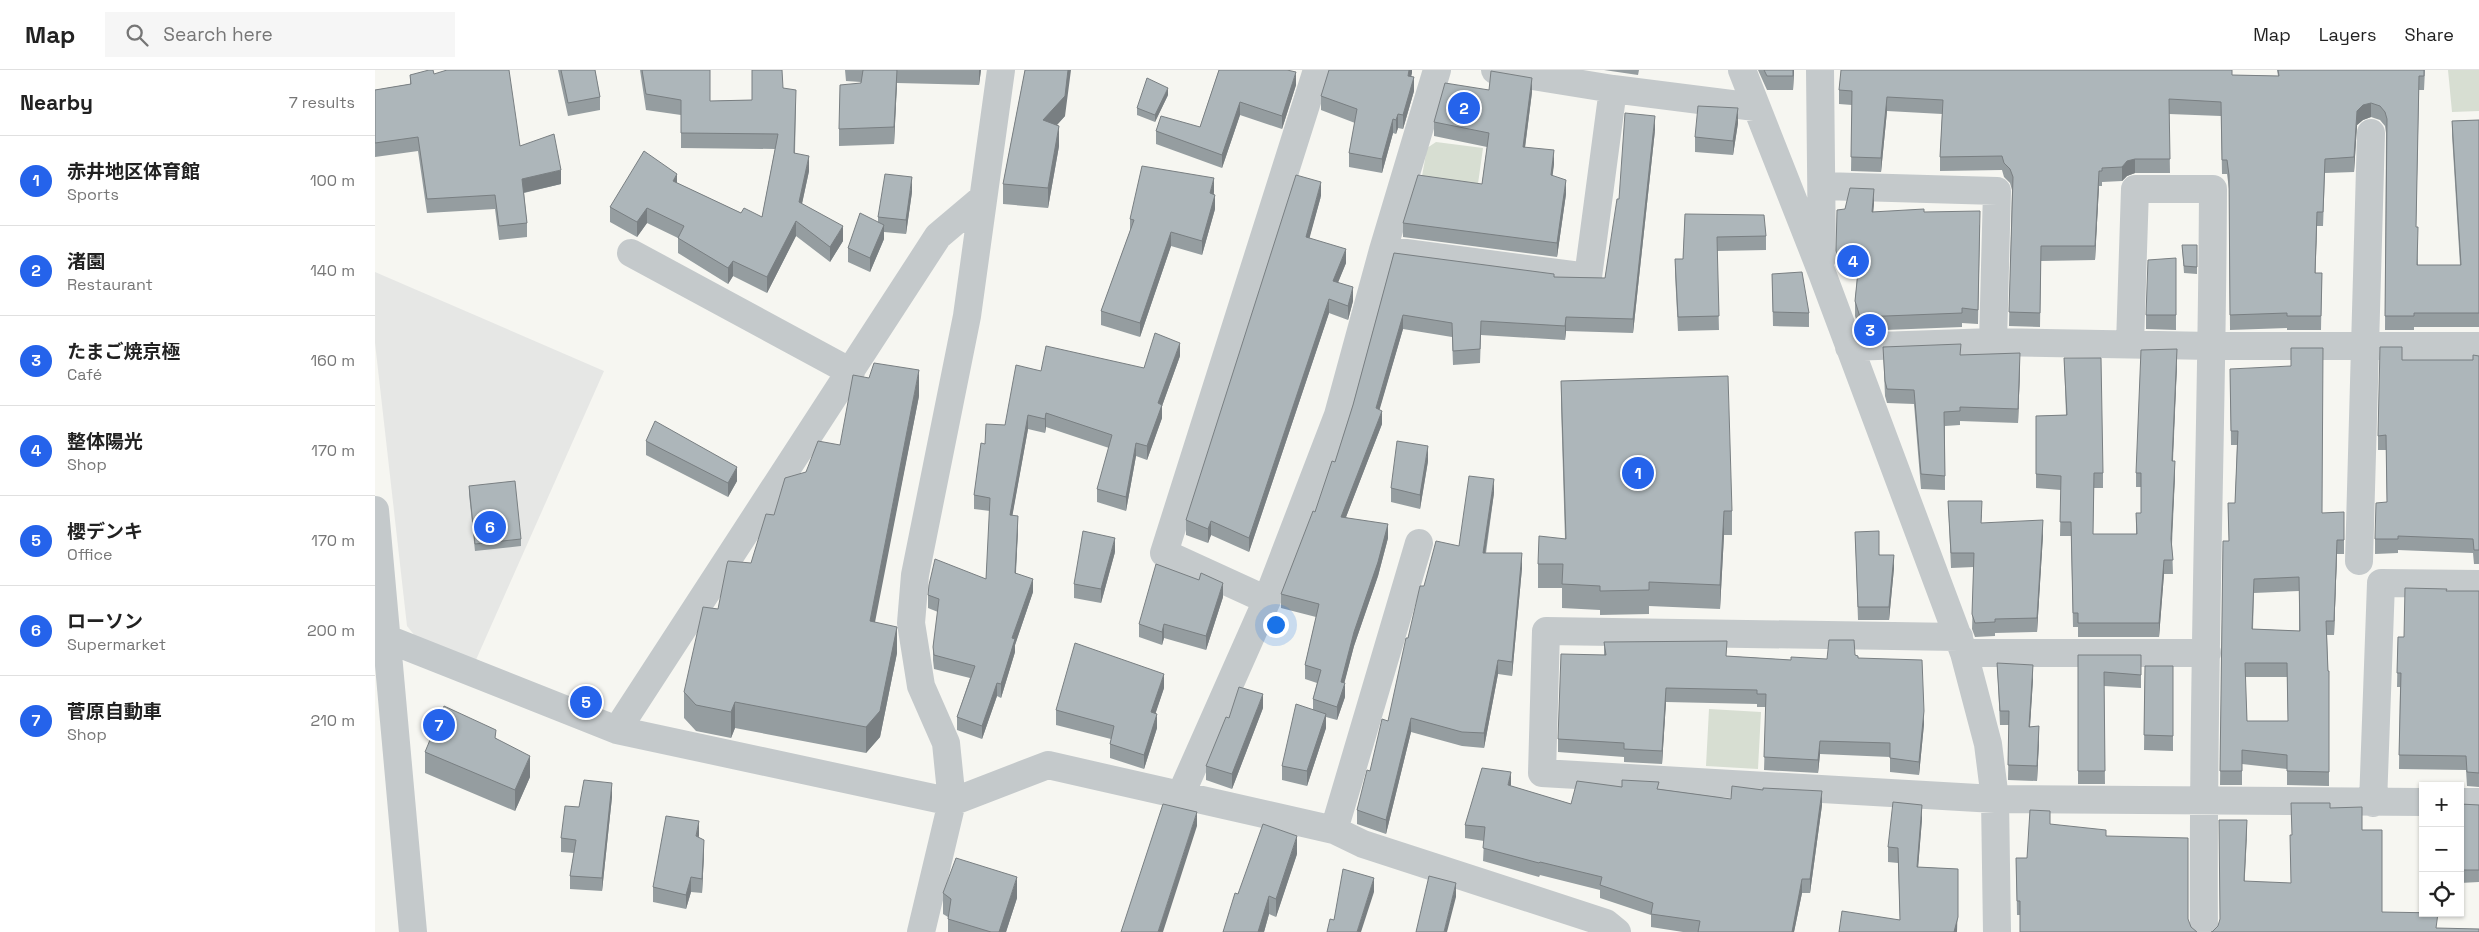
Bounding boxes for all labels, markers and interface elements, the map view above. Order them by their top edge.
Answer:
search box [105,12,455,57]
text: Map [25,19,75,50]
icon: search [123,21,151,49]
text: Search here [163,22,273,47]
text: Map [2253,23,2291,46]
text: Layers [2319,23,2376,46]
text: Share [2404,23,2454,46]
text: Nearby [20,89,93,116]
pin: 2 [1448,89,1480,127]
text: 7 results [289,92,355,113]
text: 赤井地区体育館 [67,159,200,184]
text: 1 [32,170,40,191]
text: 100 m [310,170,355,191]
text: Sports [67,184,119,205]
pin: 4 [1837,242,1869,280]
text: 渚園 [67,249,105,274]
text: 2 [31,260,41,281]
text: 140 m [310,260,355,281]
text: Restaurant [67,274,153,295]
pin: 3 [1854,311,1886,349]
text: たまご焼京極 [67,339,180,364]
text: 3 [31,350,41,371]
text: 160 m [310,350,355,371]
text: Café [67,364,102,385]
text: 整体陽光 [67,429,143,454]
text: 4 [31,440,41,461]
text: 170 m [311,440,355,461]
text: Shop [67,454,107,475]
pin: 1 [1622,454,1654,492]
pin: 6 [474,508,506,546]
text: 櫻デンキ [67,519,143,544]
text: 5 [31,530,41,551]
text: 170 m [311,530,355,551]
text: Office [67,544,113,565]
text: ローソン [67,609,143,634]
your location [1263,612,1289,638]
text: 6 [31,620,41,641]
text: 200 m [307,620,355,641]
text: Supermarket [67,634,166,655]
pin: 5 [570,683,602,721]
text: 菅原自動車 [67,699,162,724]
pin: 7 [423,706,455,744]
text: 7 [32,710,40,731]
text: 210 m [311,710,355,731]
text: Shop [67,724,107,745]
map controls [2419,782,2464,917]
button: + [2419,782,2464,827]
button: − [2419,827,2464,872]
button: locate [2419,872,2464,917]

